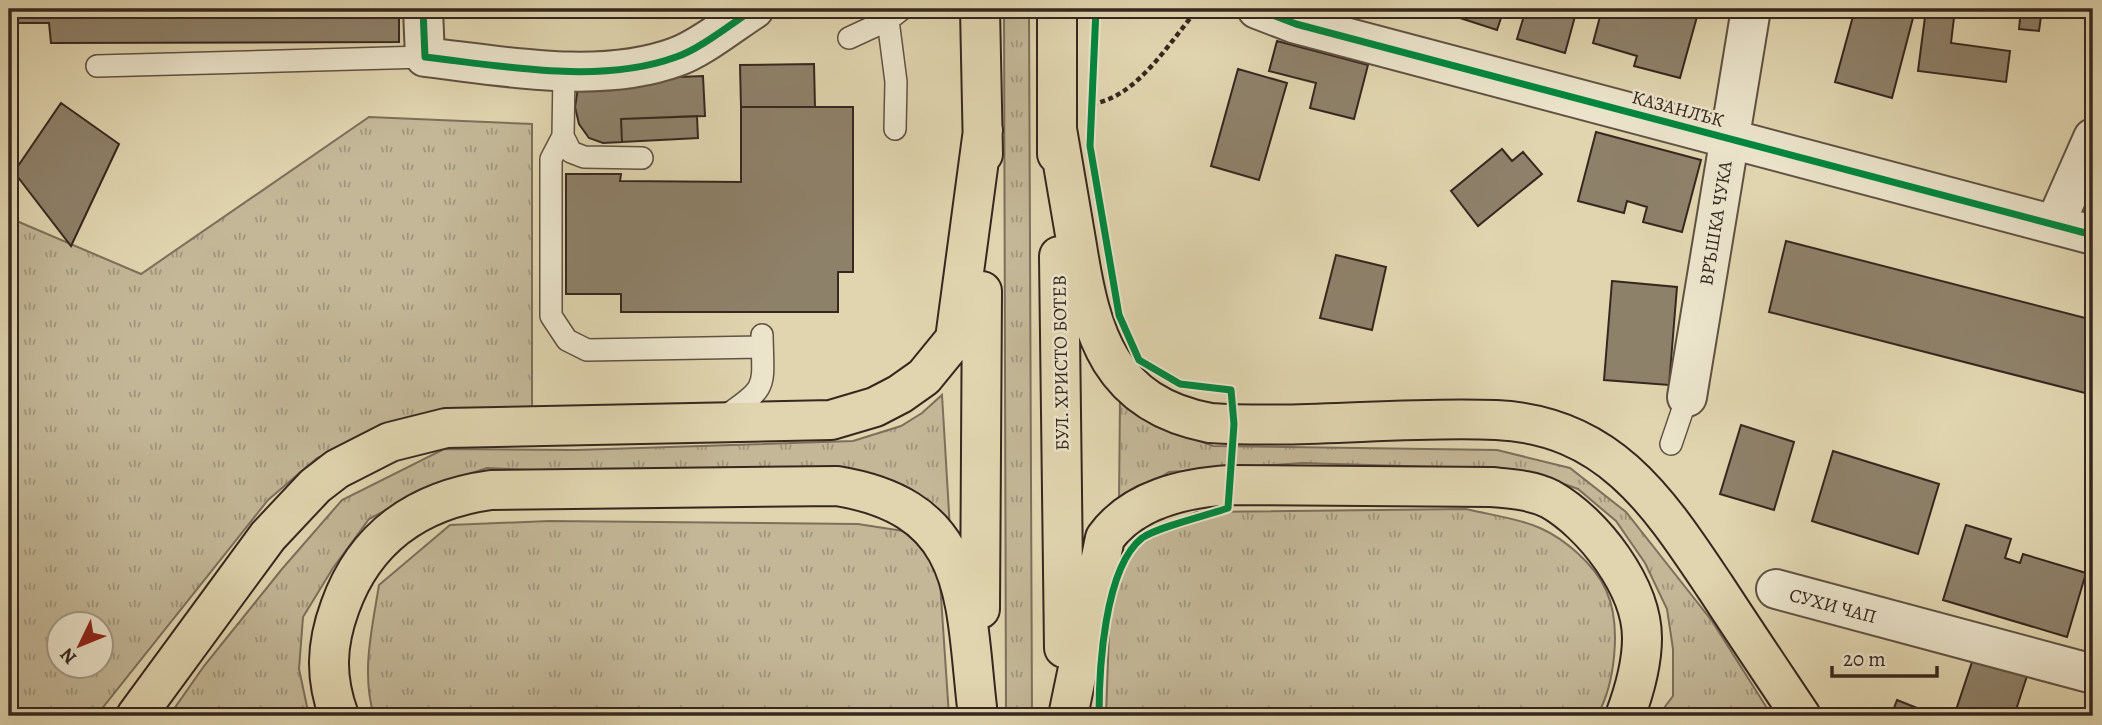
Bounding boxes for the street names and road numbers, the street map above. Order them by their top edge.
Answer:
street label: КАЗАНЛЪК [1629,84,1727,134]
street label: ВРЪШКА ЧУКА [1693,158,1739,287]
street label: БУЛ. ХРИСТО БОТЕВ [1046,275,1076,451]
street label: СУХИ ЧАП [1786,582,1879,630]

